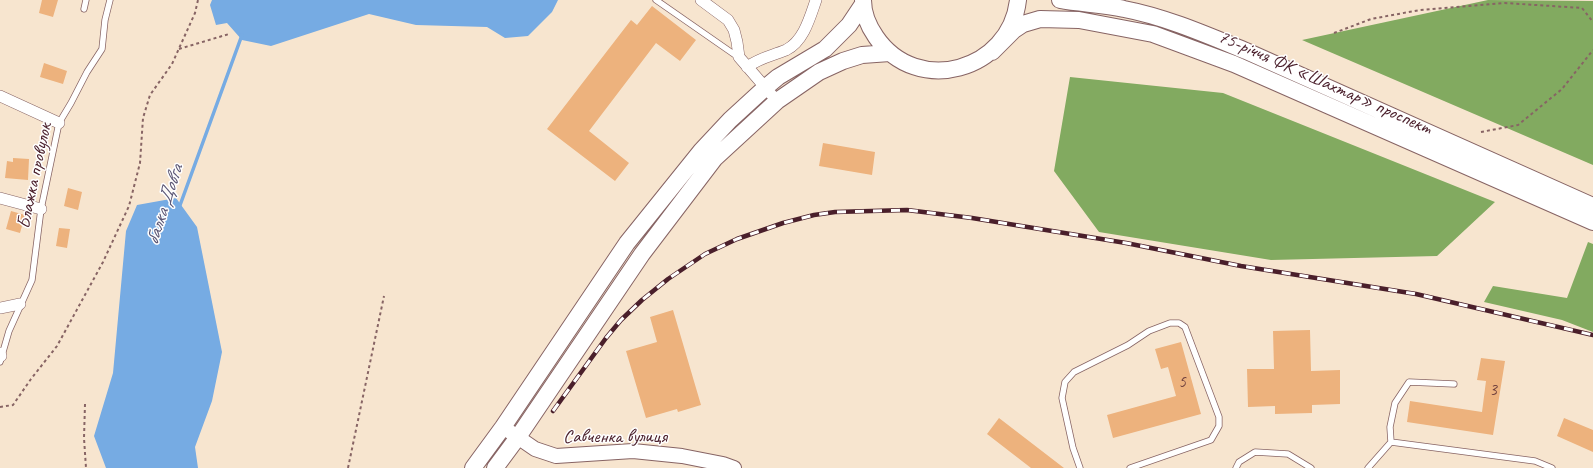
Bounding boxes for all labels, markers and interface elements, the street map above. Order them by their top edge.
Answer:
street label: 75-річчя ФК «Шахтар» проспект [1215,25,1435,141]
street label: Блажка провулок [13,121,57,231]
water label: балка Довга [141,162,189,248]
house number: 5 [1178,373,1186,393]
house number: 3 [1489,381,1497,401]
street label: Савченка вулиця [563,426,667,448]

